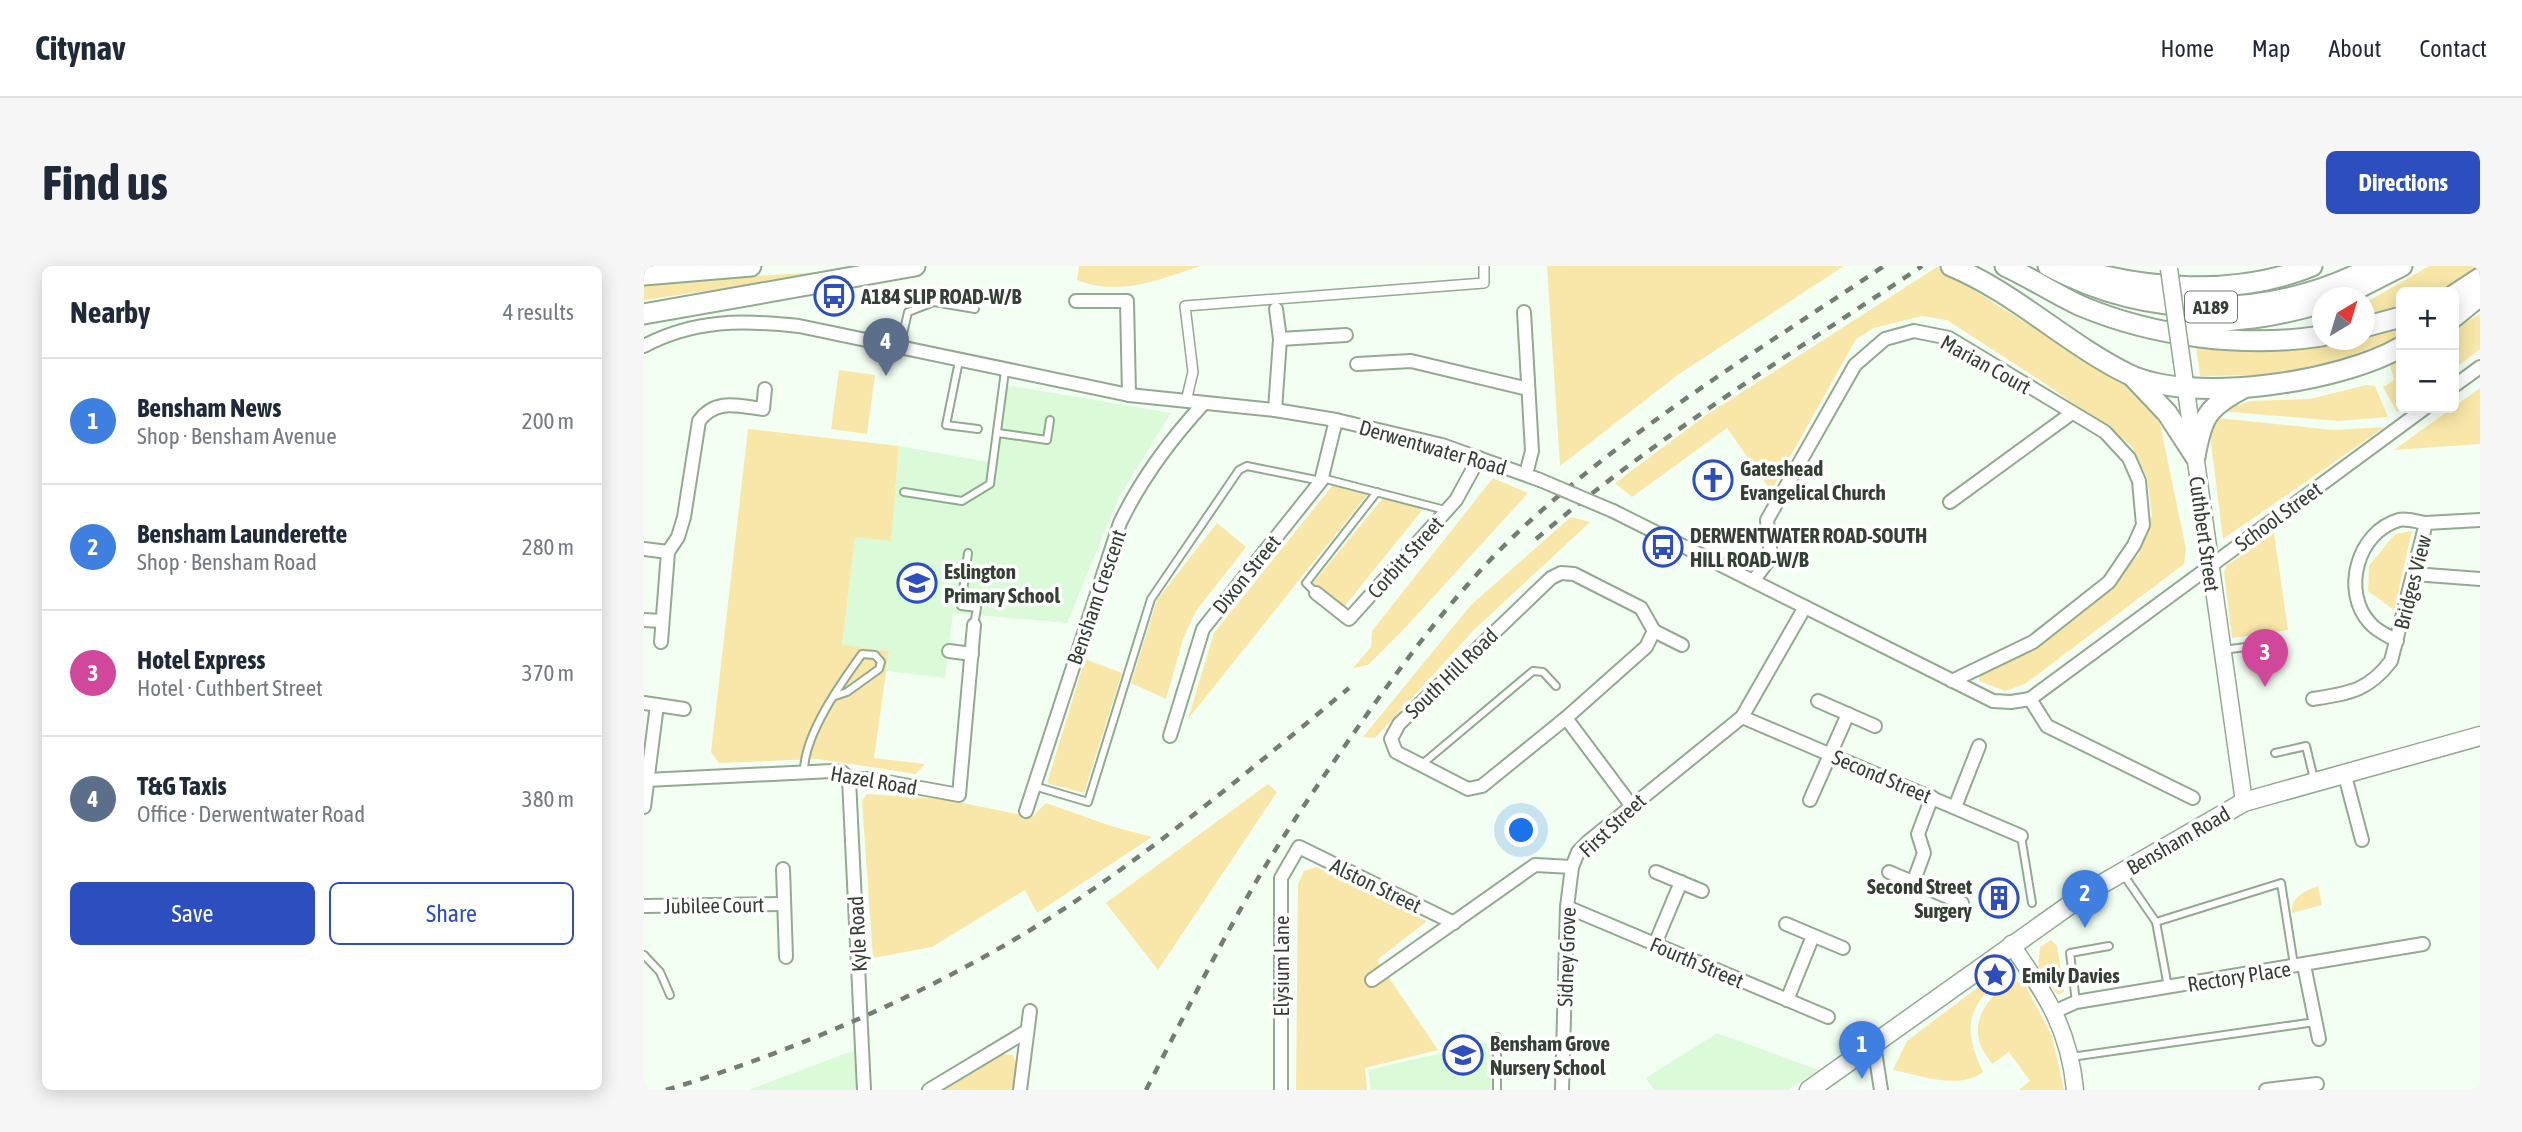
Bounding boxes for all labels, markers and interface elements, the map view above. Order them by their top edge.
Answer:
text: Citynav [35,29,126,67]
text: Home [2160,35,2214,62]
text: Map [2252,35,2290,62]
text: About [2328,35,2381,62]
text: Contact [2419,35,2487,62]
button: Directions [2326,151,2480,214]
text: Find us [42,154,168,210]
bus stop icon: A184 SLIP ROAD-W/B [813,275,855,317]
place label: A184 SLIP ROAD-W/B [860,284,1021,308]
north arrow [2312,287,2375,350]
map controls [2396,287,2459,413]
button: + [2396,287,2459,350]
road number: A189 [2185,291,2237,322]
text: Nearby [70,295,150,329]
text: 4 results [503,299,574,325]
pin: 4 [863,318,909,376]
street label: Marian Court [1937,329,2035,399]
button: − [2396,350,2459,413]
text: Bensham News [137,393,281,423]
text: 1 [88,408,98,434]
text: 200 m [522,408,574,434]
street label: Derwentwater Road [1357,414,1509,480]
text: Shop · Bensham Avenue [137,423,337,449]
place label: Gateshead Evangelical Church [1740,456,1886,504]
church icon: Gateshead Evangelical Church [1692,459,1734,501]
street label: Cuthbert Street [2185,475,2225,593]
street label: School Street [2230,477,2326,555]
street label: Corbitt Street [1362,511,1448,603]
text: Bensham Launderette [137,519,347,549]
place label: DERWENTWATER ROAD-SOUTH HILL ROAD-W/B [1690,523,1927,571]
street label: Bensham Crescent [1062,526,1130,668]
bus stop icon: DERWENTWATER ROAD-SOUTH HILL ROAD-W/B [1642,526,1684,568]
street label: Dixon Street [1207,530,1285,618]
street label: Bridges View [2389,532,2435,632]
text: 2 [88,534,98,560]
text: 280 m [522,534,574,560]
text: Shop · Bensham Road [137,549,317,575]
place label: Eslington Primary School [944,559,1060,607]
school or university icon: Eslington Primary School [896,562,938,604]
street label: South Hill Road [1400,623,1502,723]
pin: 3 [2242,629,2288,687]
text: Hotel Express [137,645,266,675]
text: 3 [88,660,98,686]
text: 370 m [522,660,574,686]
text: Hotel · Cuthbert Street [137,675,323,701]
street label: Second Street [1829,744,1935,808]
street label: Hazel Road [829,761,919,799]
text: T&G Taxis [137,771,227,801]
text: 4 [88,786,98,812]
text: 380 m [522,786,574,812]
street label: First Street [1574,788,1650,862]
text: Office · Derwentwater Road [137,801,365,827]
street label: Bensham Road [2122,801,2234,879]
your location [1504,813,1538,847]
street label: Alston Street [1327,853,1425,917]
pin: 2 [2062,870,2108,928]
place label: Second Street Surgery [1867,874,1972,922]
building icon: Second Street Surgery [1978,877,2020,919]
button: Save [70,882,315,945]
button: Share [329,882,574,945]
street label: Jubilee Court [664,892,764,918]
street label: Kyle Road [843,895,871,973]
street label: Sidney Grove [1552,907,1580,1007]
street label: Elysium Lane [1269,916,1293,1016]
street label: Fourth Street [1647,932,1747,992]
place icon: Emily Davies [1974,954,2016,996]
street label: Rectory Place [2186,956,2292,996]
place label: Emily Davies [2022,963,2120,987]
pin: 1 [1839,1021,1885,1079]
place label: Bensham Grove Nursery School [1490,1031,1610,1079]
school or university icon: Bensham Grove Nursery School [1442,1034,1484,1076]

